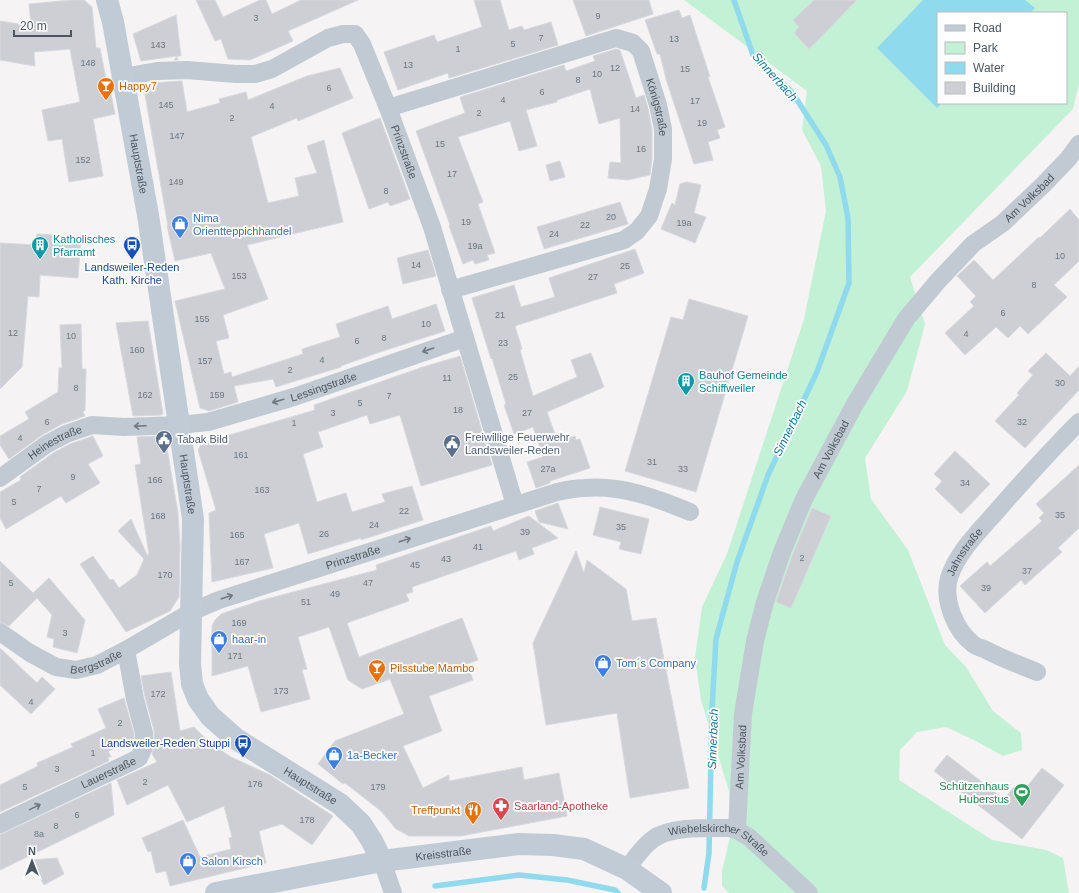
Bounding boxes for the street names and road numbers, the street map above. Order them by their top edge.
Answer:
street label: Königstraße [644,77,669,136]
street label: Prinzstraße [389,123,420,180]
street label: Hauptstraße [127,133,150,195]
street label: Am Volksbad [1002,171,1056,225]
street label: Lessingstraße [289,370,358,404]
street label: Am Volksbad [810,418,851,480]
street label: Heinestraße [26,423,84,462]
street label: Hauptstraße [177,453,198,515]
street label: Jahnstraße [944,526,985,578]
street label: Prinzstraße [324,543,382,571]
street label: Bergstraße [70,647,124,676]
street label: Am Volksbad [733,725,748,789]
street label: Lauerstraße [79,754,138,791]
street label: Hauptstraße [282,764,339,807]
street label: Wiebelskircher Straße [667,822,772,859]
street label: Kreisstraße [415,844,472,863]

